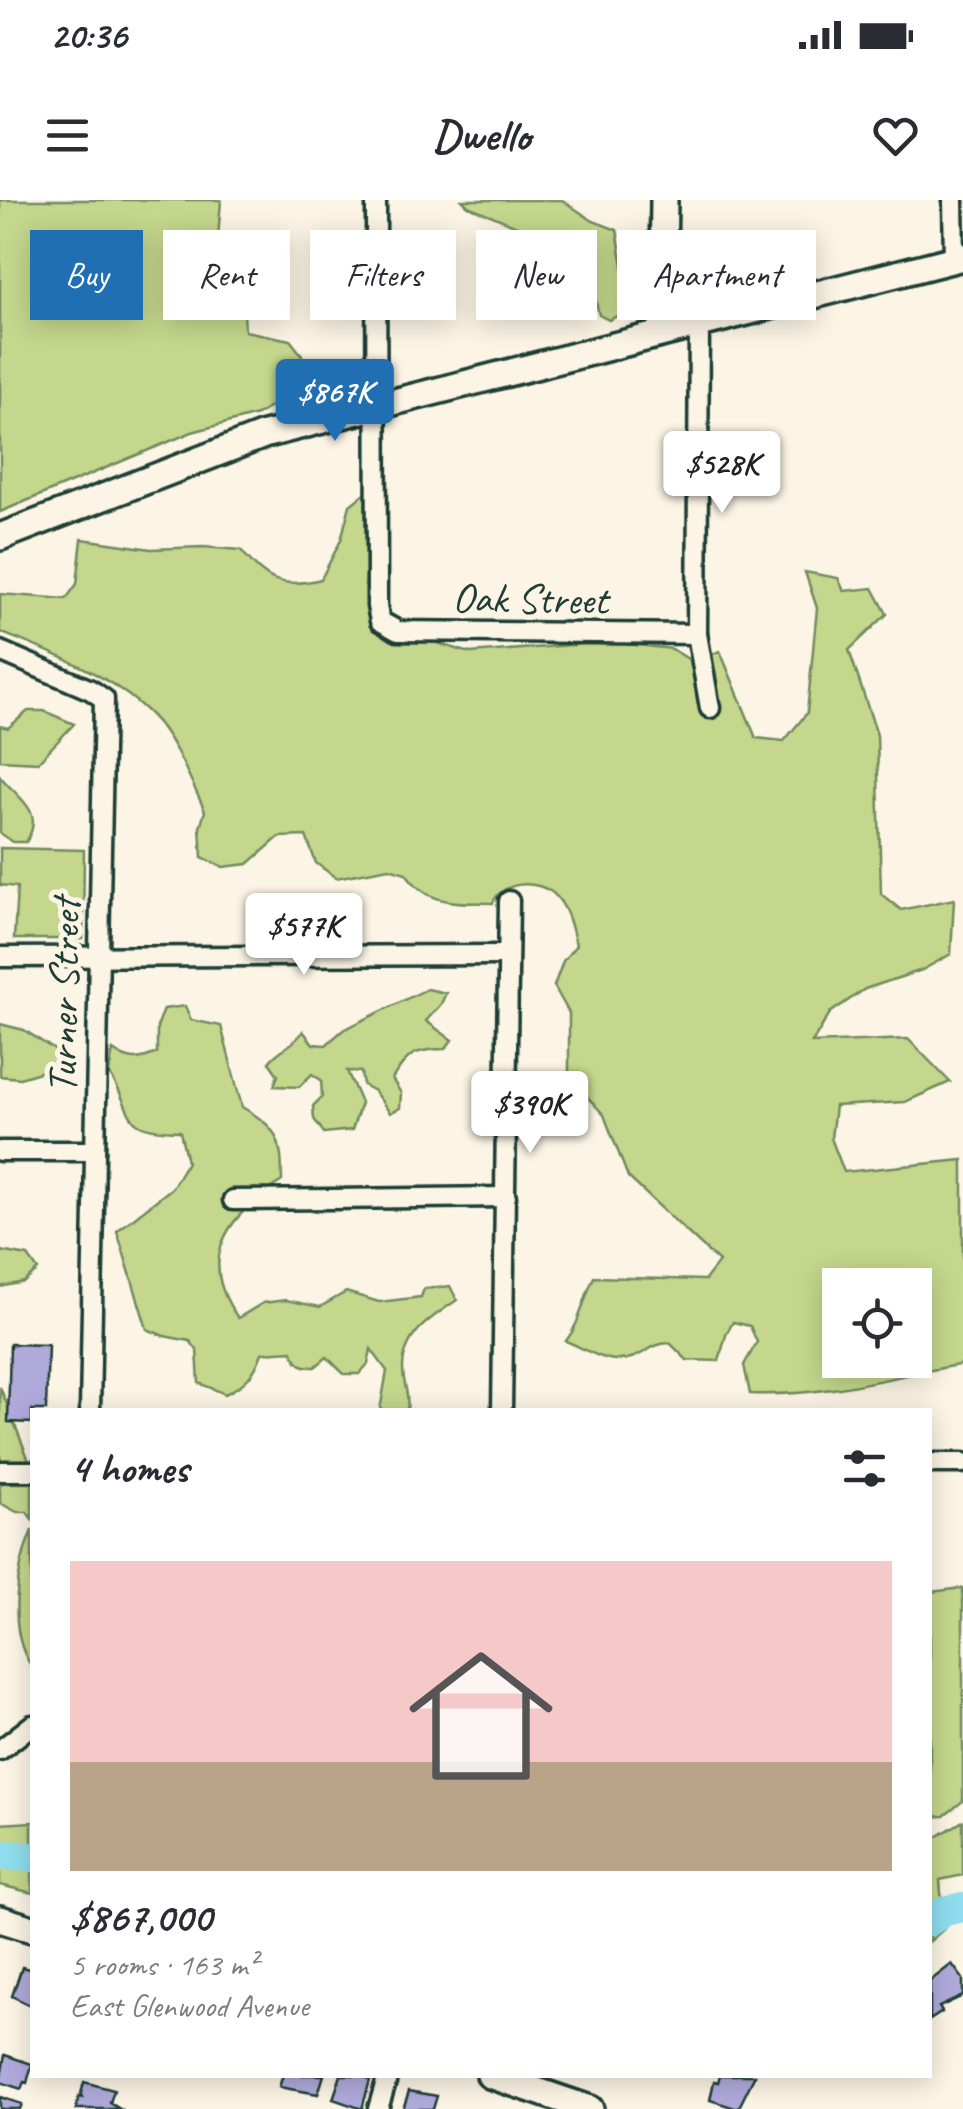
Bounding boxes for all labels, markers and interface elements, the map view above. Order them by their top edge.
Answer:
text: 20:36 [50,12,127,59]
text: Dwello [433,107,530,164]
icon: menu [40,108,95,163]
icon: heart [868,108,923,163]
chip: Buy [30,230,143,320]
chip: Rent [163,230,290,320]
chip: Filters [310,230,456,320]
chip: New [476,230,597,320]
chip: Apartment [617,230,816,320]
pin: $867K [265,359,405,444]
text: $867K [298,371,372,412]
pin: $528K [652,431,792,516]
text: $528K [685,443,759,484]
street label: Oak Street [452,571,612,627]
street label: Turner Street [36,893,92,1094]
pin: $577K [234,893,374,978]
text: $577K [267,905,341,946]
pin: $390K [460,1071,600,1156]
text: $390K [493,1083,567,1124]
map controls [822,1268,932,1378]
button: locate [822,1268,932,1378]
icon: filters [837,1441,892,1496]
text: 4 homes [70,1442,189,1495]
icon: home [391,1626,571,1806]
text: $867,000 [70,1891,211,1944]
text: 5 rooms · 163 m² [70,1944,257,1985]
text: East Glenwood Avenue [70,1985,309,2026]

